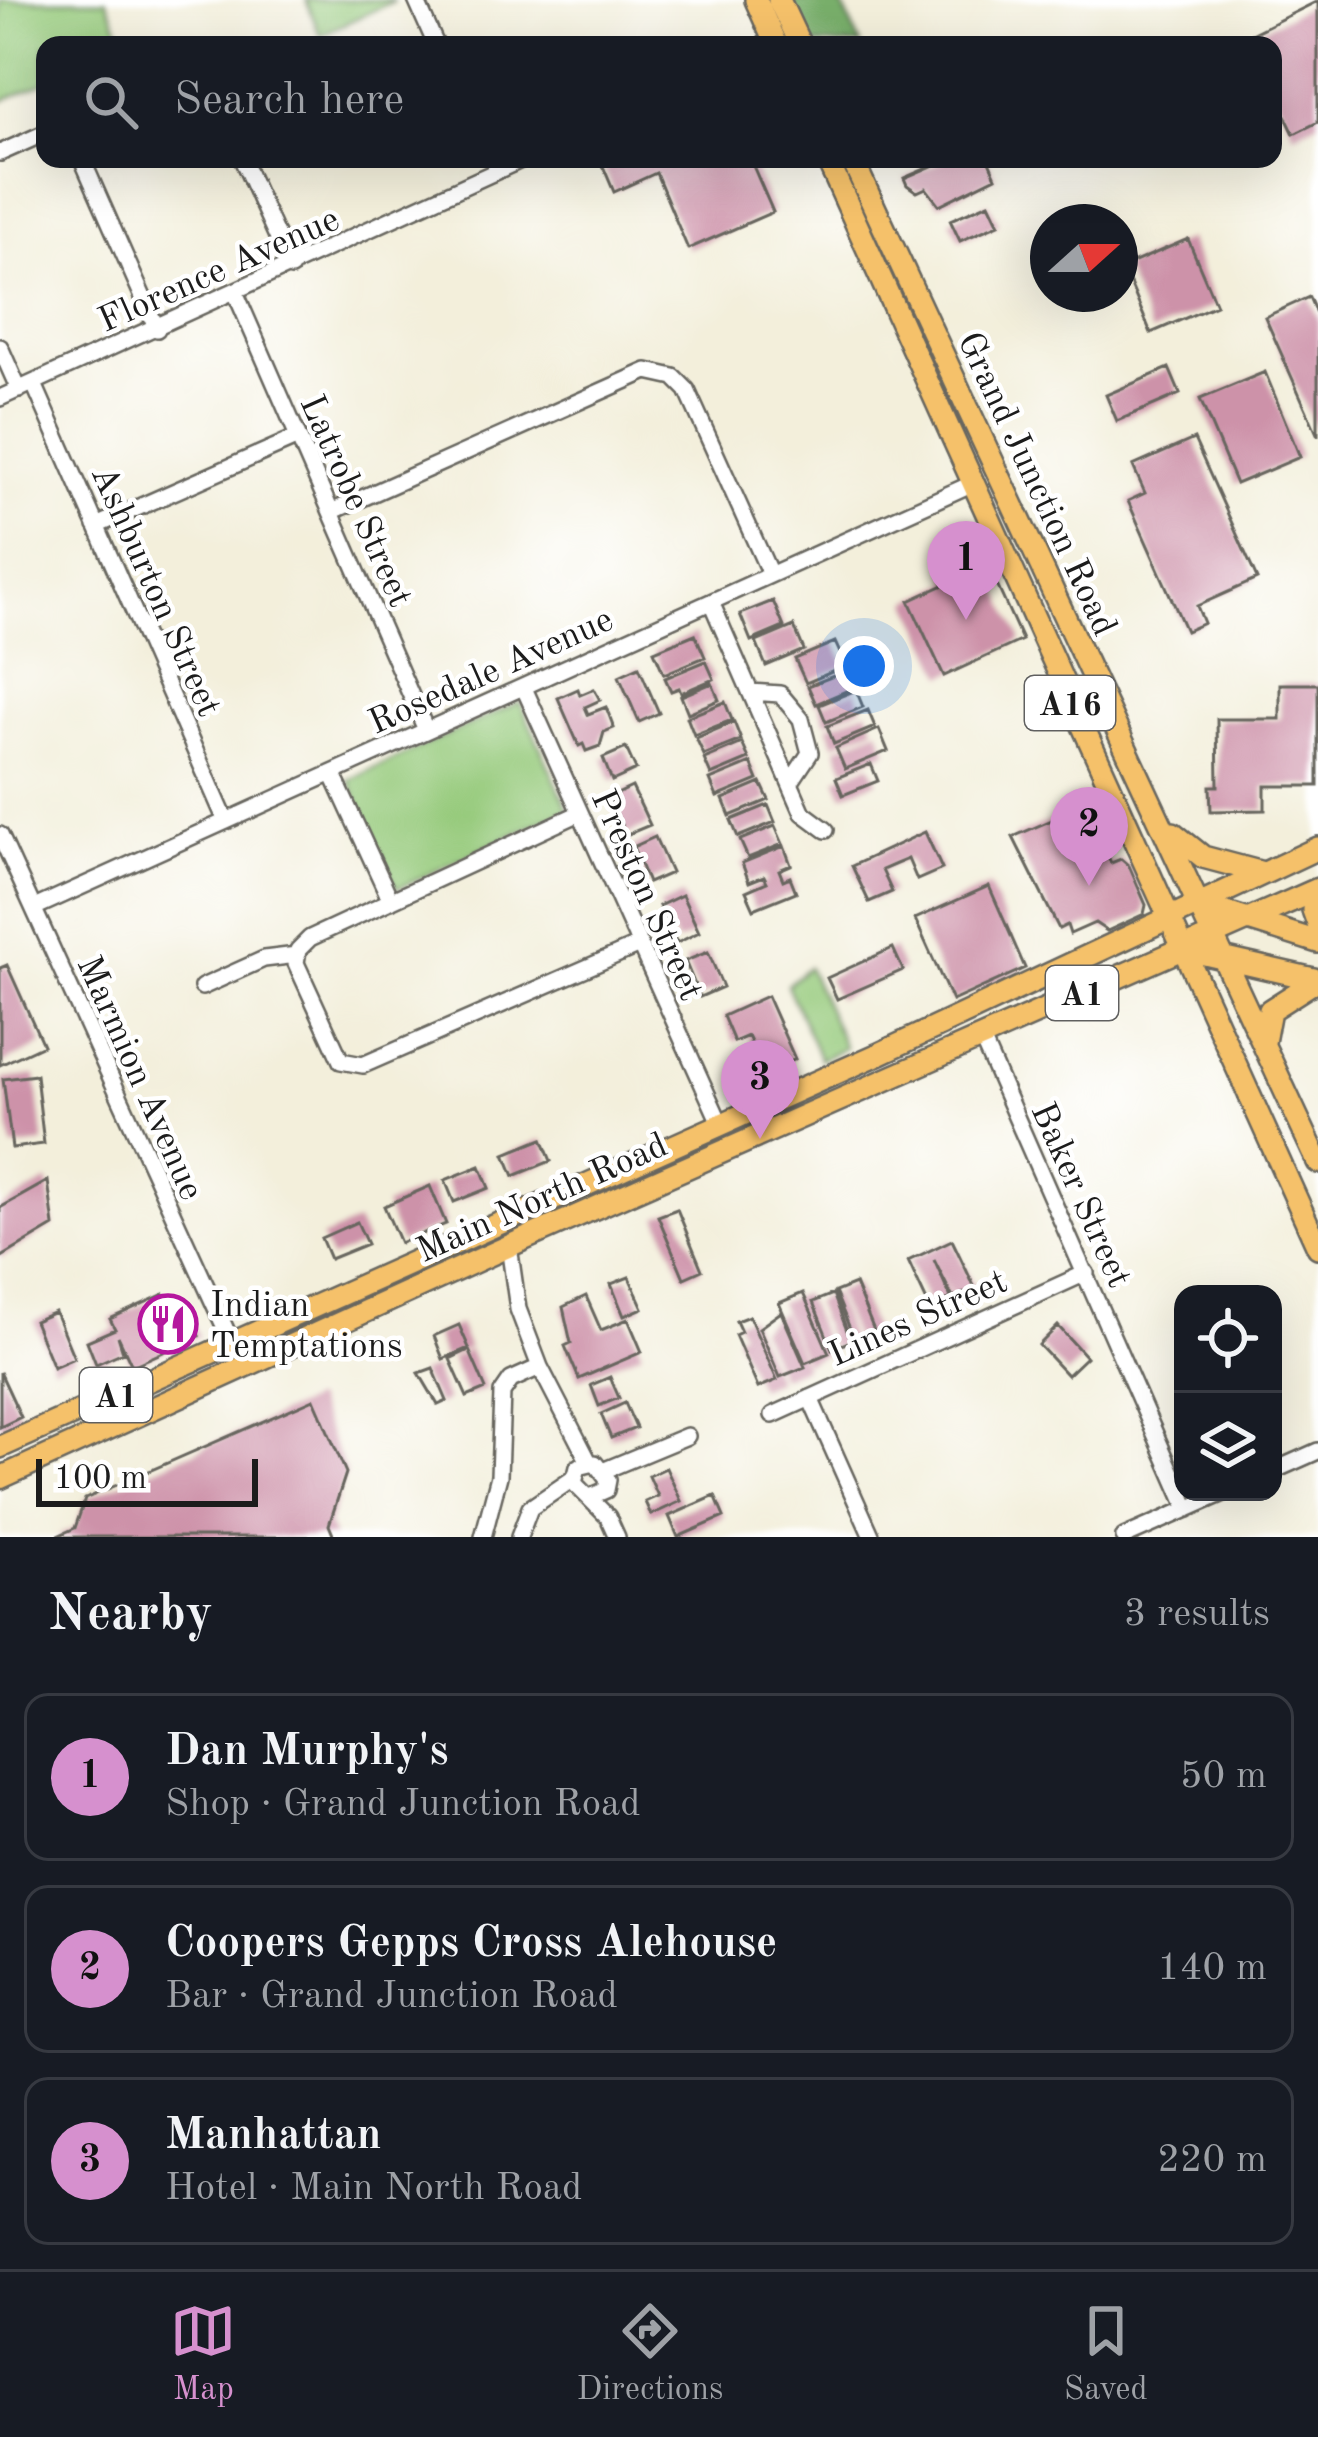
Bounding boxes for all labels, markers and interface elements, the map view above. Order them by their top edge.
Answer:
search box [36,36,1282,168]
icon: search [78,69,144,135]
text: Search here [174,79,404,124]
street label: Florence Avenue [94,202,345,341]
north arrow [1030,204,1138,312]
street label: Grand Junction Road [949,327,1122,642]
street label: Latrobe Street [292,390,417,613]
street label: Ashburton Street [83,461,226,723]
pin: 1 [927,521,1005,620]
street label: Rosedale Avenue [364,603,619,743]
your location [834,636,894,696]
road number: A16 [1025,676,1115,730]
street label: Preston Street [583,785,708,1007]
pin: 2 [1050,787,1128,886]
street label: Marmion Avenue [68,951,208,1206]
road number: A1 [1046,966,1118,1020]
pin: 3 [721,1040,799,1139]
street label: Baker Street [1023,1098,1136,1293]
street label: Main North Road [412,1128,673,1271]
street label: Lines Street [824,1264,1013,1375]
map controls [1174,1285,1282,1501]
button: locate [1174,1285,1282,1393]
place label: Indian Temptations [210,1289,403,1366]
restaurant icon: Indian Temptations [137,1293,199,1355]
road number: A1 [80,1368,152,1422]
button: layers [1174,1393,1282,1501]
scale bar [36,1453,258,1506]
text: 100 m [54,1463,147,1496]
text: Nearby [48,1590,213,1641]
text: 3 results [1124,1595,1270,1634]
text: Dan Murphy's [165,1730,449,1775]
text: 1 [79,1757,101,1796]
text: 50 m [1180,1757,1267,1796]
text: Shop · Grand Junction Road [165,1785,641,1824]
text: Coopers Gepps Cross Alehouse [165,1922,777,1967]
text: 2 [79,1949,101,1988]
text: 140 m [1157,1949,1267,1988]
text: Bar · Grand Junction Road [165,1977,618,2016]
text: Manhattan [165,2114,382,2159]
text: 3 [79,2141,101,2180]
text: 220 m [1157,2141,1267,2180]
text: Hotel · Main North Road [165,2169,582,2208]
tab: Map [170,2298,236,2411]
tab: Directions [577,2298,723,2411]
tab: Saved [1064,2298,1148,2411]

